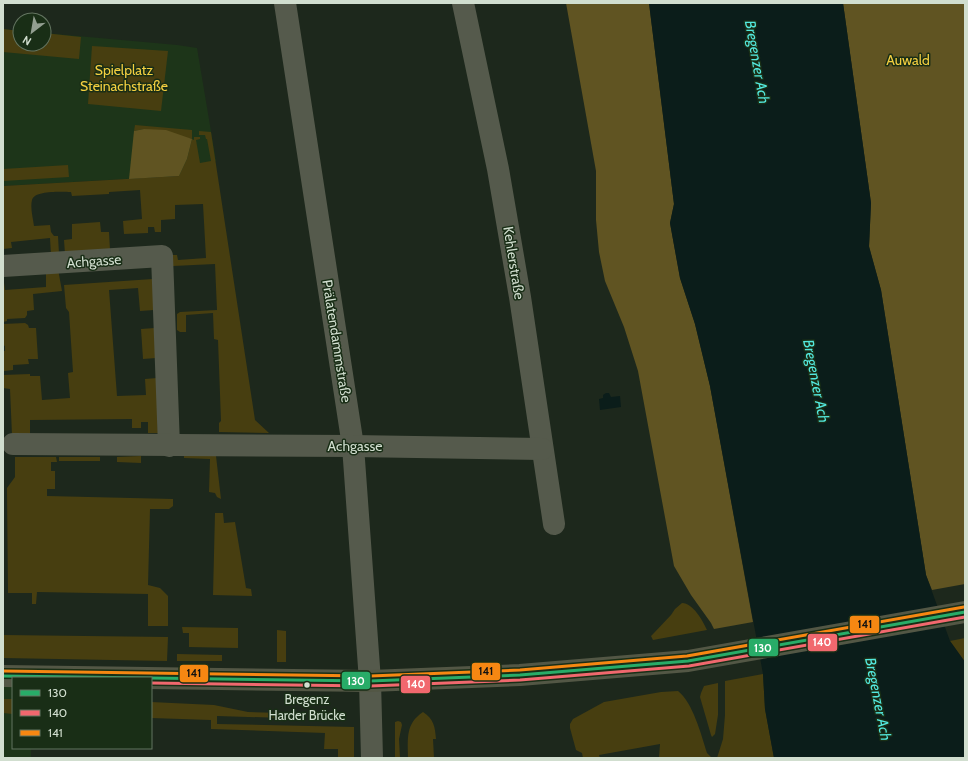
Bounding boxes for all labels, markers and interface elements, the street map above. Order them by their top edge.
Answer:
north arrow [12,12,52,52]
water label: Bregenzer Ach [741,19,773,105]
text: N [20,33,34,49]
park label: Auwald [886,51,930,69]
park label: Spielplatz Steinachstraße [80,61,168,95]
street label: Kehlerstraße [499,225,529,301]
street label: Achgasse [66,250,122,272]
street label: Prälatendammstraße [318,278,356,404]
water label: Bregenzer Ach [799,338,833,424]
street label: Achgasse [328,437,382,455]
line badge: 141 [849,615,880,634]
text: 141 [858,617,872,631]
line badge: 140 [807,633,838,652]
text: 140 [813,635,832,649]
line badge: 130 [748,638,779,657]
text: 130 [754,641,772,655]
water label: Bregenzer Ach [861,656,895,742]
line badge: 141 [471,662,501,681]
line badge: 141 [179,664,209,683]
text: 141 [479,664,493,678]
text: 141 [187,666,201,680]
line badge: 130 [341,671,371,690]
text: 130 [347,674,365,688]
line badge: 140 [400,675,431,694]
legend [12,677,152,749]
text: 140 [407,677,426,691]
marker: Bregenz Harder Brücke [302,680,312,690]
text: 130 [48,685,67,700]
place label: Bregenz Harder Brücke [269,691,346,723]
text: 140 [48,705,67,720]
text: 141 [48,725,63,740]

